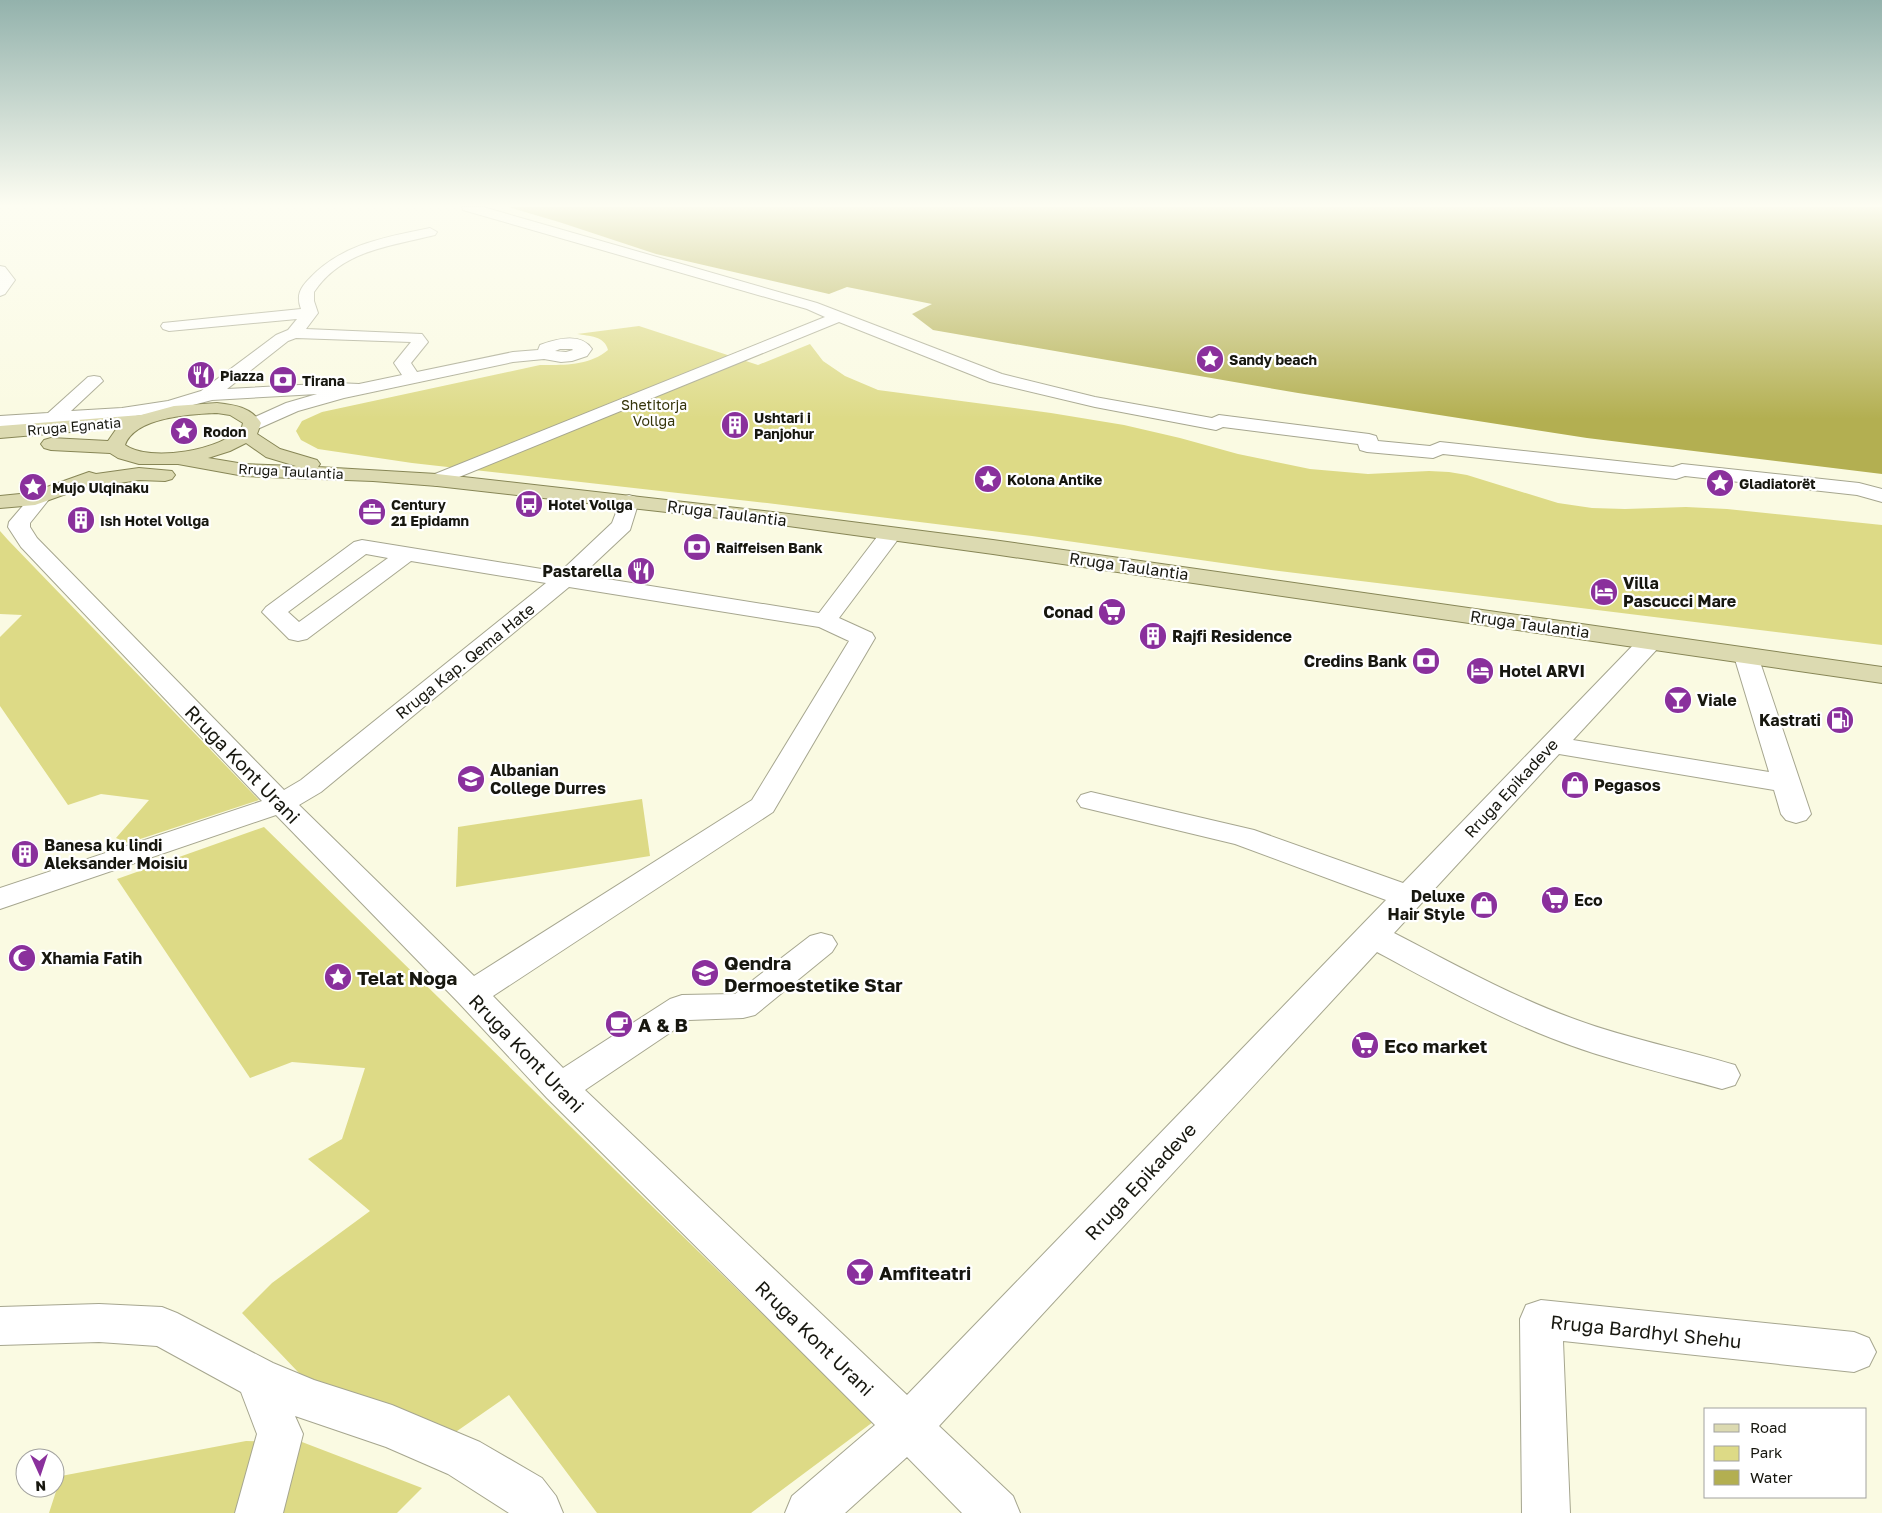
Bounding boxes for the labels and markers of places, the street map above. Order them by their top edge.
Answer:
place icon: Sandy beach [1195,344,1225,374]
place label: Sandy beach [1229,351,1317,368]
restaurant icon: Piazza [186,360,216,390]
bank icon: Tirana [268,365,298,395]
place label: Piazza [220,367,264,384]
place label: Tirana [302,372,345,389]
place label: Ushtari i Panjohur [754,409,815,442]
building icon: Ushtari i Panjohur [720,410,750,440]
place icon: Rodon [169,416,199,446]
place label: Rodon [203,423,246,440]
place icon: Kolona Antike [973,464,1003,494]
place icon: Gladiatorët [1705,468,1735,498]
place label: Kolona Antike [1007,471,1102,488]
place icon: Mujo Ulqinaku [18,472,48,502]
place label: Gladiatorët [1739,475,1816,492]
place label: Mujo Ulqinaku [52,479,149,496]
bus stop icon: Hotel Vollga [514,489,544,519]
place label: Century 21 Epidamn [391,496,469,529]
place label: Hotel Vollga [548,496,633,513]
office icon: Century 21 Epidamn [357,497,387,527]
building icon: Ish Hotel Vollga [66,505,96,535]
place label: Ish Hotel Vollga [100,512,209,529]
bank icon: Raiffeisen Bank [682,532,712,562]
place label: Raiffeisen Bank [716,539,823,556]
restaurant icon: Pastarella [626,556,656,586]
place label: Pastarella [542,561,622,581]
place label: Villa Pascucci Mare [1623,573,1736,611]
hotel icon: Villa Pascucci Mare [1589,577,1619,607]
supermarket icon: Conad [1097,597,1127,627]
place label: Conad [1043,602,1093,622]
building icon: Rajfi Residence [1138,621,1168,651]
place label: Rajfi Residence [1172,626,1292,646]
bank icon: Credins Bank [1411,646,1441,676]
place label: Credins Bank [1304,651,1408,671]
hotel icon: Hotel ARVI [1465,656,1495,686]
place label: Hotel ARVI [1499,661,1585,681]
bar icon: Viale [1663,685,1693,715]
place label: Viale [1697,690,1737,710]
fuel station icon: Kastrati [1825,705,1855,735]
place label: Kastrati [1759,710,1821,730]
place label: Albanian College Durres [490,760,606,798]
school or university icon: Albanian College Durres [456,764,486,794]
shop icon: Pegasos [1560,770,1590,800]
place label: Pegasos [1594,775,1661,795]
place label: Banesa ku lindi Aleksander Moisiu [44,835,188,873]
building icon: Banesa ku lindi Aleksander Moisiu [10,839,40,869]
supermarket icon: Eco [1540,885,1570,915]
place label: Deluxe Hair Style [1387,886,1465,924]
shop icon: Deluxe Hair Style [1469,890,1499,920]
place label: Eco [1574,890,1603,910]
mosque icon: Xhamia Fatih [7,943,37,973]
place label: Xhamia Fatih [41,948,142,968]
place label: Qendra Dermoestetike Star [724,951,903,996]
school or university icon: Qendra Dermoestetike Star [690,958,720,988]
place icon: Telat Noga [323,962,353,992]
place label: Telat Noga [357,966,457,989]
cafe icon: A & B [604,1009,634,1039]
place label: A & B [638,1013,688,1036]
supermarket icon: Eco market [1350,1030,1380,1060]
place label: Eco market [1384,1034,1488,1057]
bar icon: Amfiteatri [845,1257,875,1287]
place label: Amfiteatri [879,1261,971,1284]

